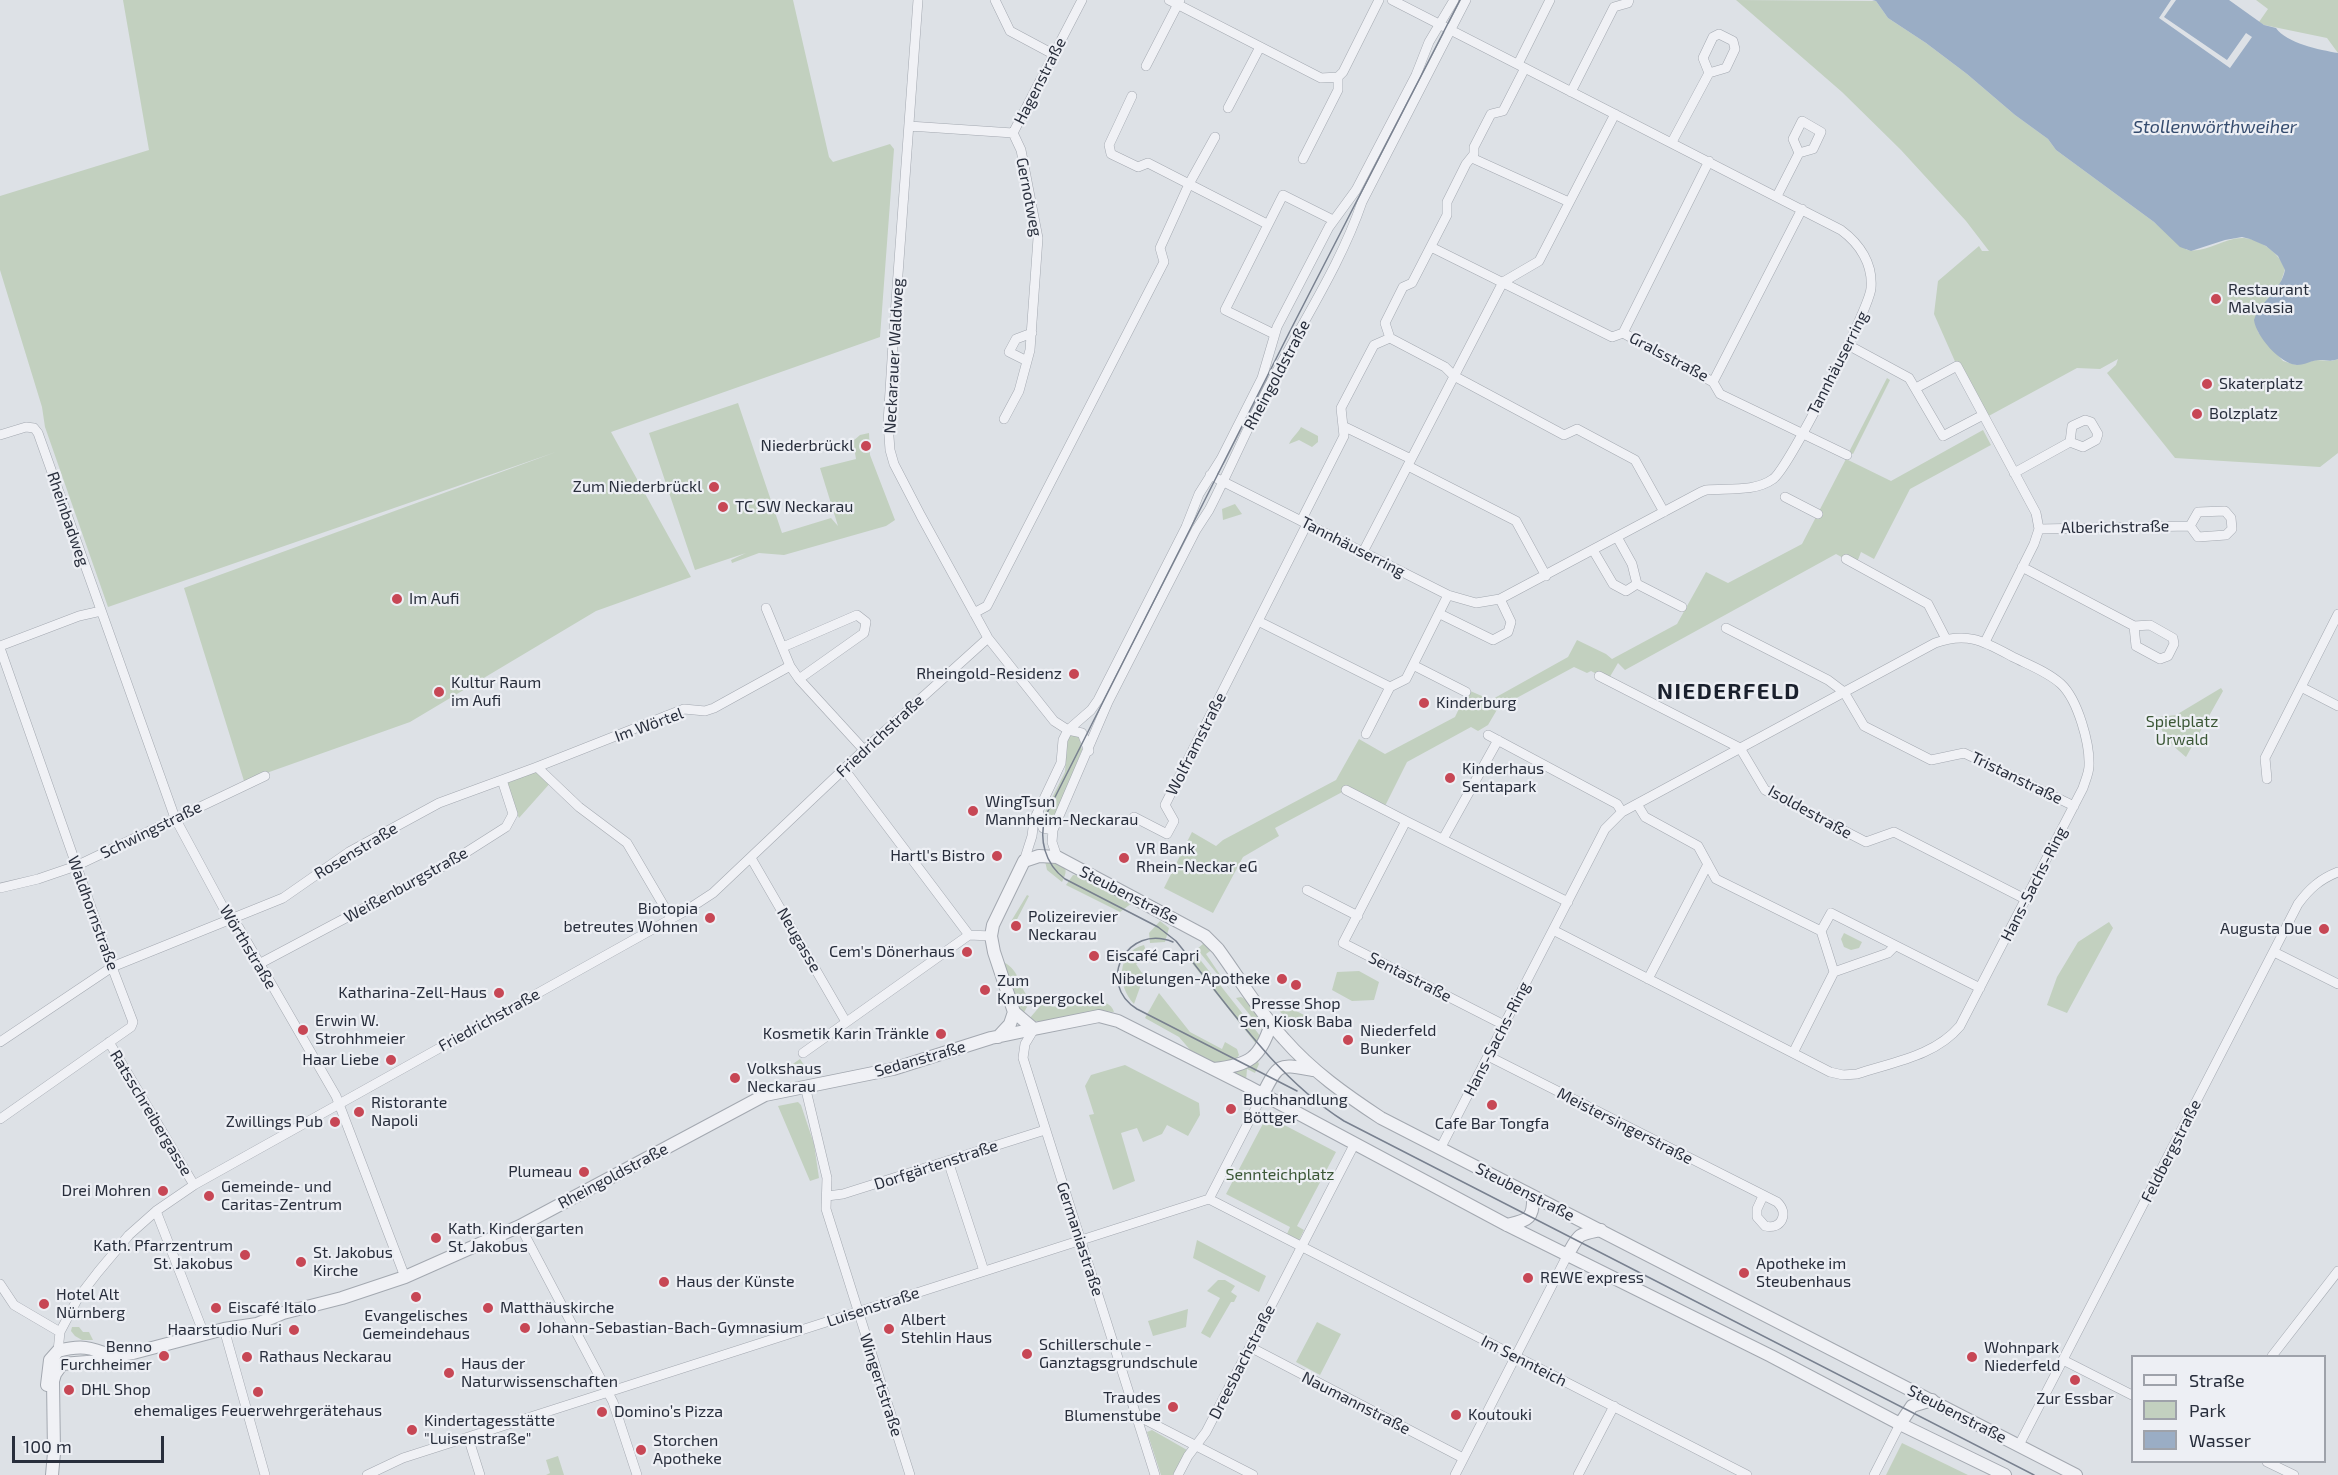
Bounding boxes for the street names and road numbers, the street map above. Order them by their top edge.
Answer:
street label: Hagenstraße [1010,34,1070,128]
street label: Gernotweg [1012,156,1046,238]
street label: Neckarauer Waldweg [880,278,908,434]
street label: Tannhäuserring [1804,308,1872,418]
street label: Rheingoldstraße [1240,317,1314,433]
street label: Gralsstraße [1626,328,1712,386]
street label: Rheinbadweg [43,469,93,569]
street label: Tannhäuserring [1298,513,1408,581]
street label: Alberichstraße [2060,516,2170,538]
street label: Wolframstraße [1162,689,1230,799]
street label: Friedrichstraße [832,691,928,781]
street label: Im Wörtel [612,704,686,746]
street label: Tristanstraße [1968,748,2066,808]
street label: Isoldestraße [1765,781,1855,843]
street label: Schwingstraße [97,797,205,863]
street label: Rosenstraße [311,819,401,883]
street label: Hans-Sachs-Ring [1997,823,2071,945]
street label: Weißenburgstraße [341,843,471,927]
street label: Waldhornstraße [63,853,123,973]
street label: Steubenstraße [1076,862,1182,928]
street label: Wörthstraße [215,902,281,992]
street label: Neugasse [773,904,825,976]
street label: Sentastraße [1365,948,1455,1006]
street label: Hans-Sachs-Ring [1460,978,1534,1100]
street label: Friedrichstraße [435,984,543,1056]
street label: Sedanstraße [872,1037,968,1081]
street label: Ratsschreibergasse [106,1047,196,1179]
street label: Meistersingerstraße [1554,1083,1696,1169]
street label: Feldbergstraße [2137,1096,2205,1206]
street label: Dorfgärtenstraße [872,1136,1000,1194]
street label: Rheingoldstraße [555,1139,671,1213]
street label: Steubenstraße [1472,1159,1578,1225]
street label: Germaniastraße [1053,1180,1107,1298]
street label: Luisenstraße [824,1283,922,1331]
street label: Dreesbachstraße [1205,1302,1279,1422]
street label: Wingertstraße [855,1331,907,1439]
street label: Im Sennteich [1478,1331,1570,1391]
street label: Naumannstraße [1298,1367,1414,1439]
street label: Steubenstraße [1904,1381,2010,1447]

